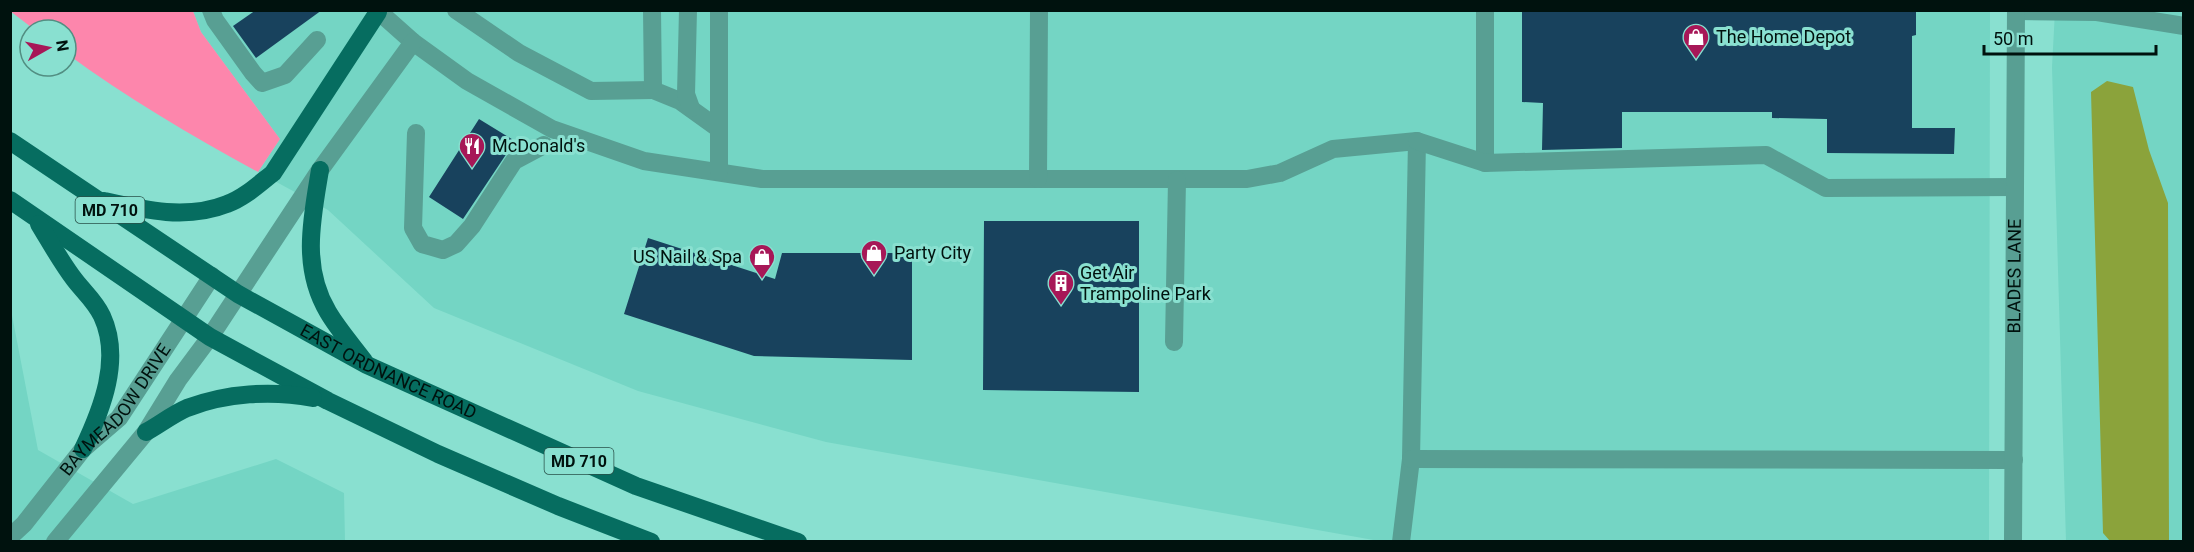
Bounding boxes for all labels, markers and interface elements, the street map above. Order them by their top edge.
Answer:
north arrow [18,18,78,78]
scale bar [1984,18,2156,56]
shop icon: The Home Depot [1681,22,1711,60]
place label: The Home Depot [1716,26,1851,47]
text: 50 m [1993,28,2033,49]
text: N [52,39,73,53]
restaurant icon: McDonald's [457,131,487,169]
place label: McDonald's [492,135,585,156]
road number: MD 710 [76,197,144,223]
street label: BLADES LANE [2003,219,2025,333]
shop icon: Party City [859,238,889,276]
shop icon: US Nail & Spa [747,242,777,280]
place label: Party City [894,242,971,263]
place label: US Nail & Spa [633,246,742,267]
place label: Get Air Trampoline Park [1080,262,1212,304]
building icon: Get Air Trampoline Park [1046,268,1076,306]
street label: EAST ORDNANCE ROAD [297,319,480,423]
street label: BAYMEADOW DRIVE [55,340,175,480]
road number: MD 710 [544,448,614,474]

